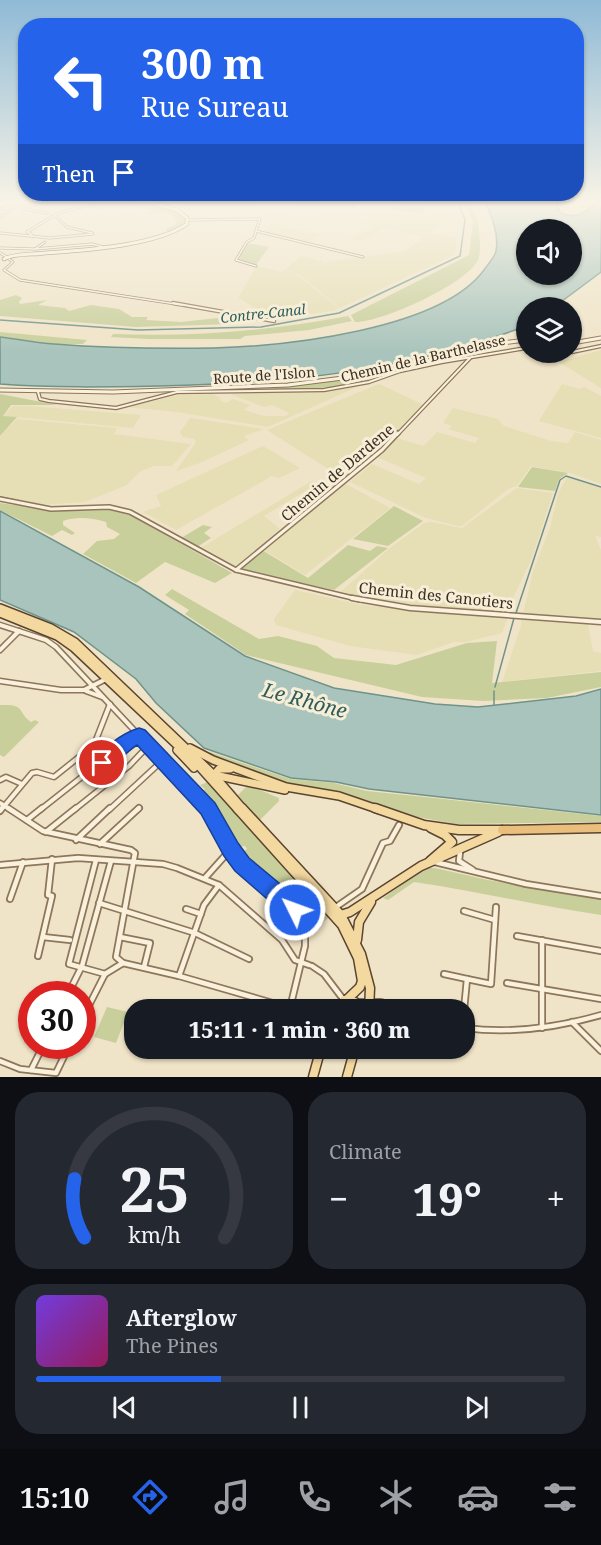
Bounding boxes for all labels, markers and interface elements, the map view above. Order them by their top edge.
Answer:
text: 300 m [141,34,265,91]
icon: left [42,42,120,120]
text: Rue Sureau [141,88,289,125]
icon: arrive [107,156,140,189]
text: Then [42,158,95,188]
map controls [516,219,582,363]
button: sound [516,219,582,285]
button: layers [516,297,582,363]
water label: Contre-Canal [219,299,307,327]
street label: Chemin de la Barthelasse [339,330,507,386]
street label: Route de l'Islon [212,362,316,388]
street label: Chemin de Dardene [276,419,398,525]
street label: Chemin des Canotiers [358,577,514,613]
water label: Le Rhône [259,676,350,724]
pin [76,737,127,788]
icon: arrive [85,746,118,779]
position arrow [263,878,327,942]
speed limit sign: 30 [18,981,96,1059]
text: 15:11 · 1 min · 360 m [189,1014,410,1044]
text: Climate [329,1138,402,1165]
text: 25 [119,1145,189,1230]
text: 19° [413,1168,482,1229]
text: − [329,1176,348,1221]
text: + [547,1176,565,1221]
text: km/h [128,1220,181,1249]
text: Afterglow [126,1302,237,1332]
text: The Pines [126,1332,218,1359]
icon: previous [108,1391,141,1424]
icon: pause [284,1391,317,1424]
icon: next [460,1391,493,1424]
icon: directions [129,1476,171,1518]
icon: music [211,1476,253,1518]
icon: phone [293,1476,335,1518]
icon: climate [375,1476,417,1518]
icon: car [457,1476,499,1518]
icon: filters [539,1476,581,1518]
text: 15:10 [20,1479,89,1516]

